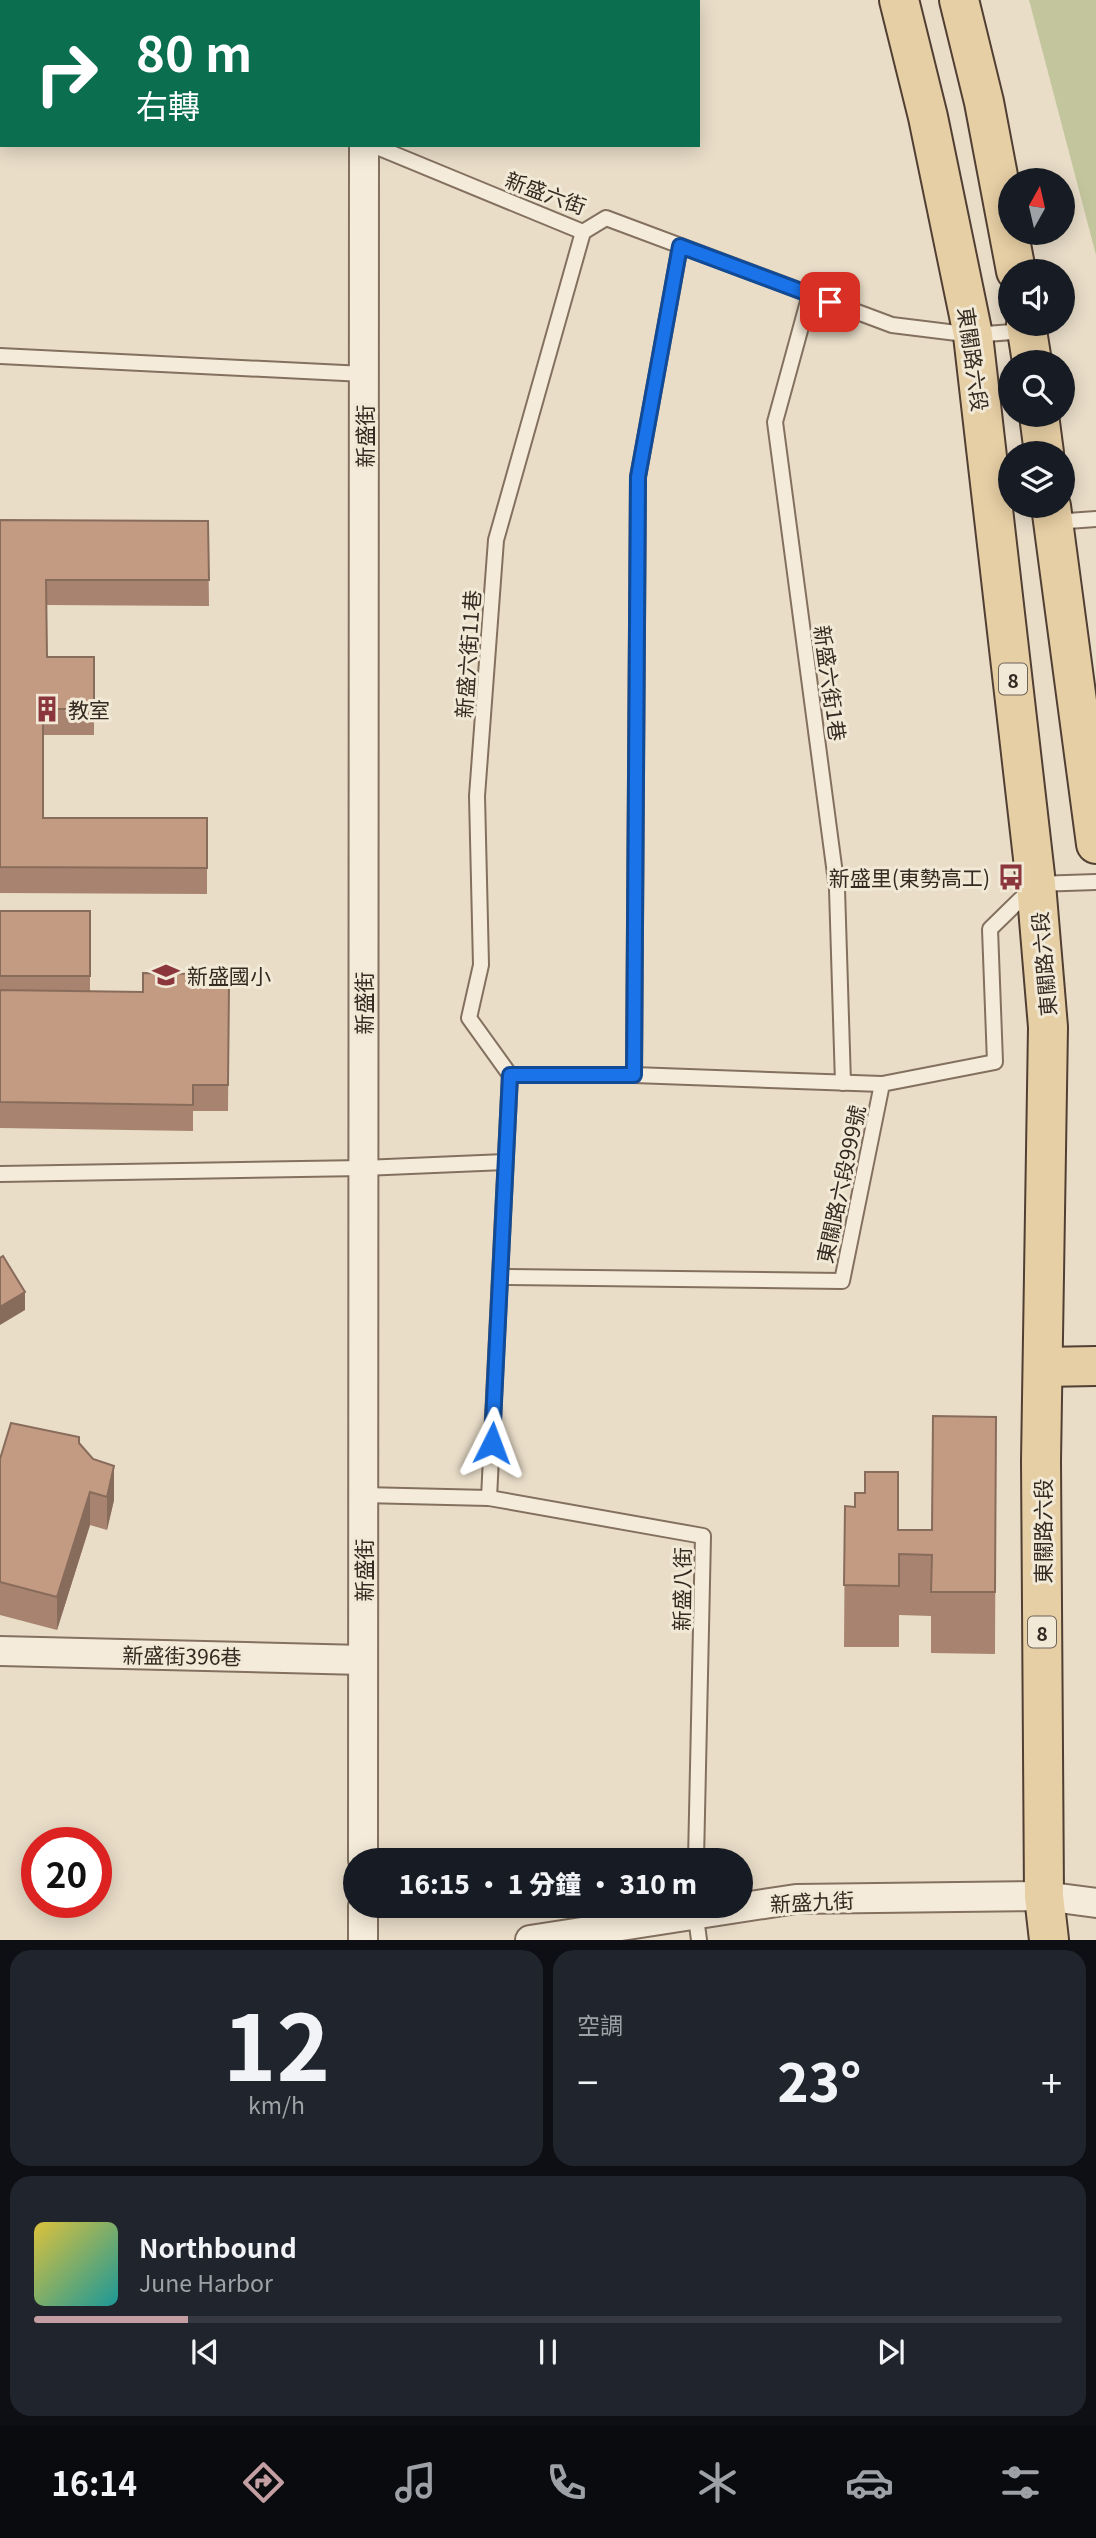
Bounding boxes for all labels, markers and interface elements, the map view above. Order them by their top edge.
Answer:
text: 80 m [136,15,252,86]
icon: right [21,28,112,119]
text: 右轉 [136,81,200,127]
street label: 新盛六街 [501,164,591,220]
north arrow [998,168,1074,245]
map controls [998,168,1075,518]
button: sound [998,259,1075,336]
pin [800,272,860,332]
icon: arrive [811,283,849,321]
street label: 東關路六段 [952,305,996,413]
button: search [998,350,1075,427]
street label: 新盛街 [349,405,379,468]
button: layers [998,441,1075,518]
street label: 新盛六街11巷 [448,589,486,719]
street label: 新盛六街1巷 [808,623,854,743]
road number: 8 [999,664,1027,694]
building icon: 教室 [32,694,62,724]
place label: 教室 [68,694,110,724]
place label: 新盛里(東勢高工) [829,862,990,892]
bus stop icon: 新盛里(東勢高工) [996,862,1026,892]
street label: 東關路六段 [1023,910,1063,1018]
school or university icon: 新盛國小 [151,960,181,990]
place label: 新盛國小 [187,960,271,990]
street label: 新盛街 [348,972,378,1035]
street label: 東關路六段999號 [809,1102,871,1266]
position arrow [455,1406,529,1480]
street label: 東關路六段 [1027,1479,1057,1584]
street label: 新盛街 [348,1539,378,1602]
street label: 新盛八街 [665,1547,697,1631]
road number: 8 [1028,1616,1056,1648]
street label: 新盛街396巷 [122,1639,242,1671]
speed limit sign: 20 [21,1827,112,1918]
text: 16:15 · 1 分鐘 · 310 m [399,1864,697,1901]
street label: 新盛九街 [769,1884,855,1918]
text: 12 [223,1975,330,2107]
text: 空調 [577,2007,623,2041]
text: 23° [778,2042,861,2117]
text: − [577,2053,598,2108]
text: + [1041,2053,1062,2108]
text: km/h [248,2087,305,2121]
text: Northbound [139,2228,297,2265]
text: June Harbor [139,2265,273,2299]
icon: previous [186,2333,224,2371]
icon: pause [529,2333,567,2371]
icon: next [872,2333,910,2371]
icon: directions [239,2458,288,2507]
icon: music [391,2458,440,2507]
icon: phone [542,2458,591,2507]
icon: climate [693,2458,742,2507]
icon: car [845,2458,894,2507]
icon: filters [996,2458,1045,2507]
text: 16:14 [51,2459,137,2505]

